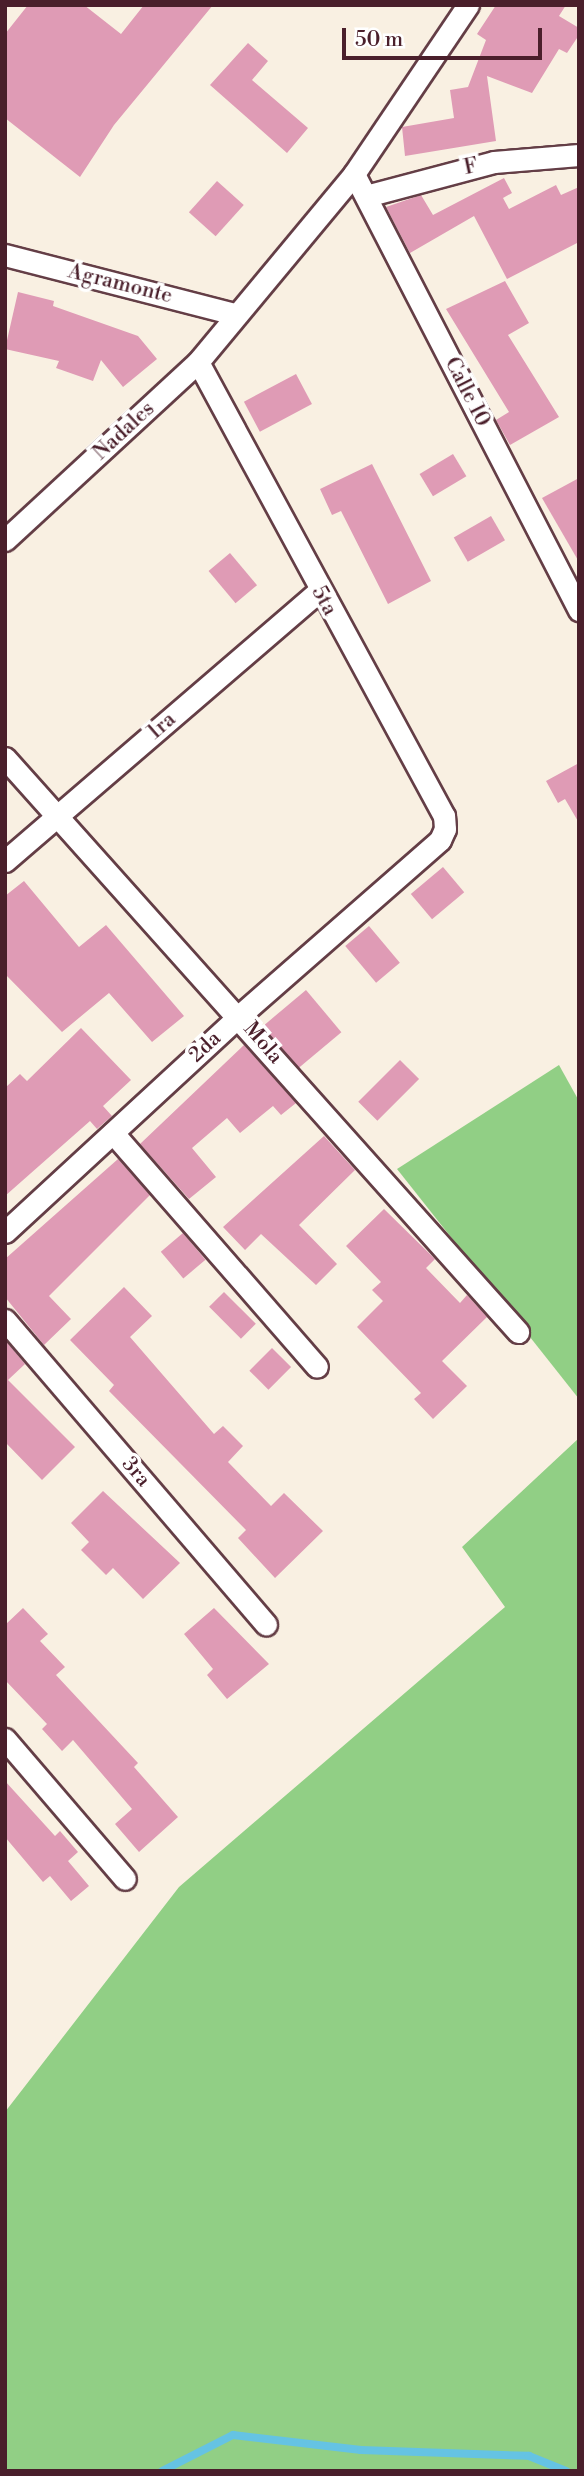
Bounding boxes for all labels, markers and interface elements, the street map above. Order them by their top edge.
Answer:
scale bar [346,14,546,58]
text: 50 m [355,27,403,53]
street label: F [462,153,480,181]
street label: Agramonte [65,259,175,309]
street label: Calle 10 [439,353,495,431]
street label: Nadales [88,396,160,466]
street label: 5ta [306,582,342,620]
street label: 1ra [143,707,181,745]
street label: Mola [238,1017,288,1069]
street label: 2da [184,1026,226,1068]
street label: 3ra [116,1452,156,1492]

